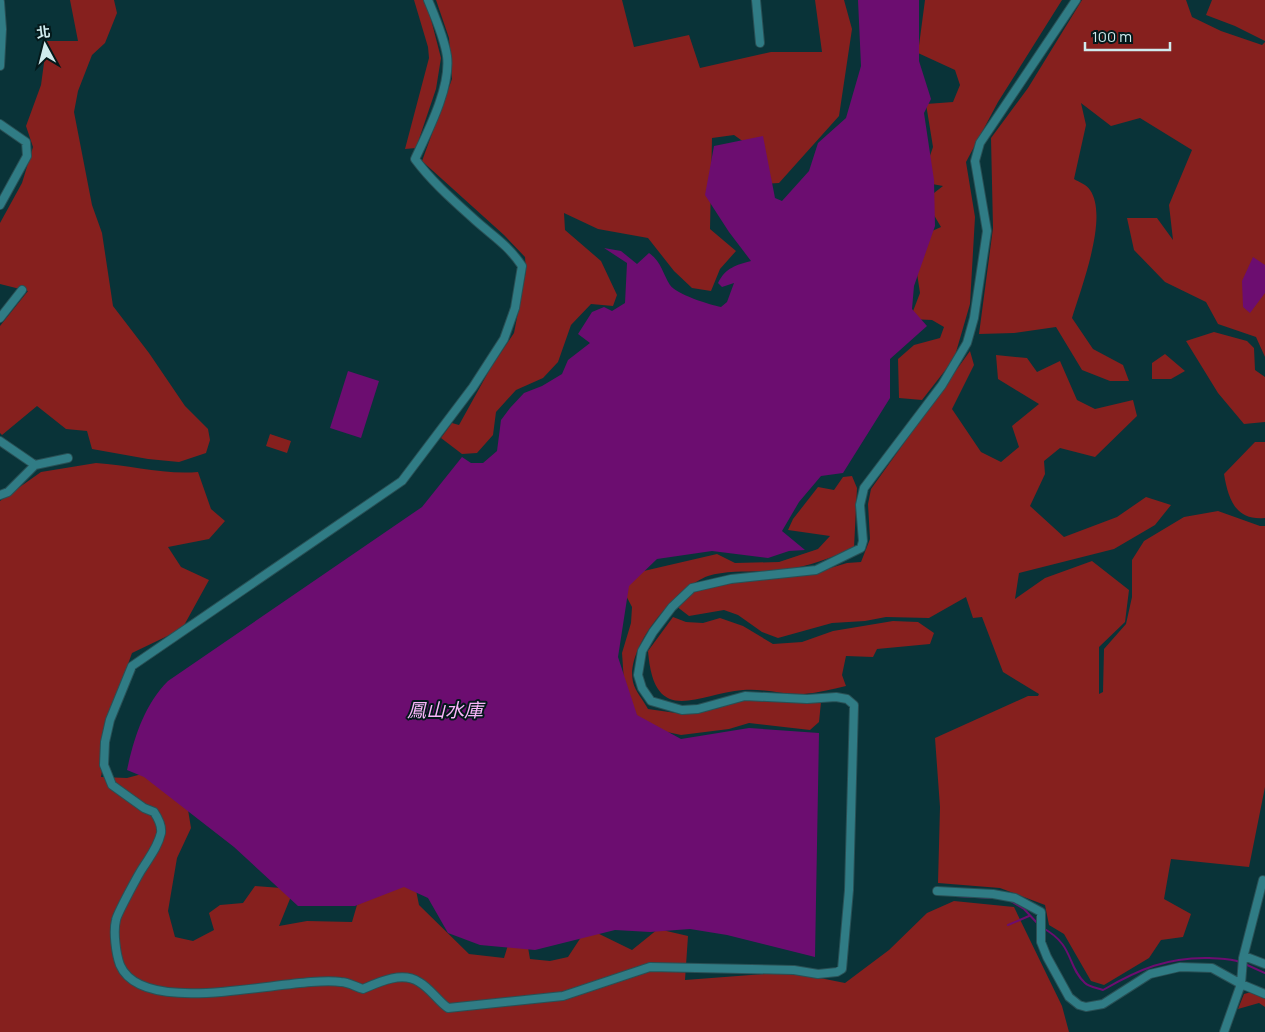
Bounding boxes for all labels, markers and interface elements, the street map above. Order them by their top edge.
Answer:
north arrow [20,20,70,70]
scale bar [1085,20,1170,52]
text: 北 [35,21,51,42]
text: 100 m [1092,26,1132,47]
water label: 鳳山水庫 [407,697,486,723]

